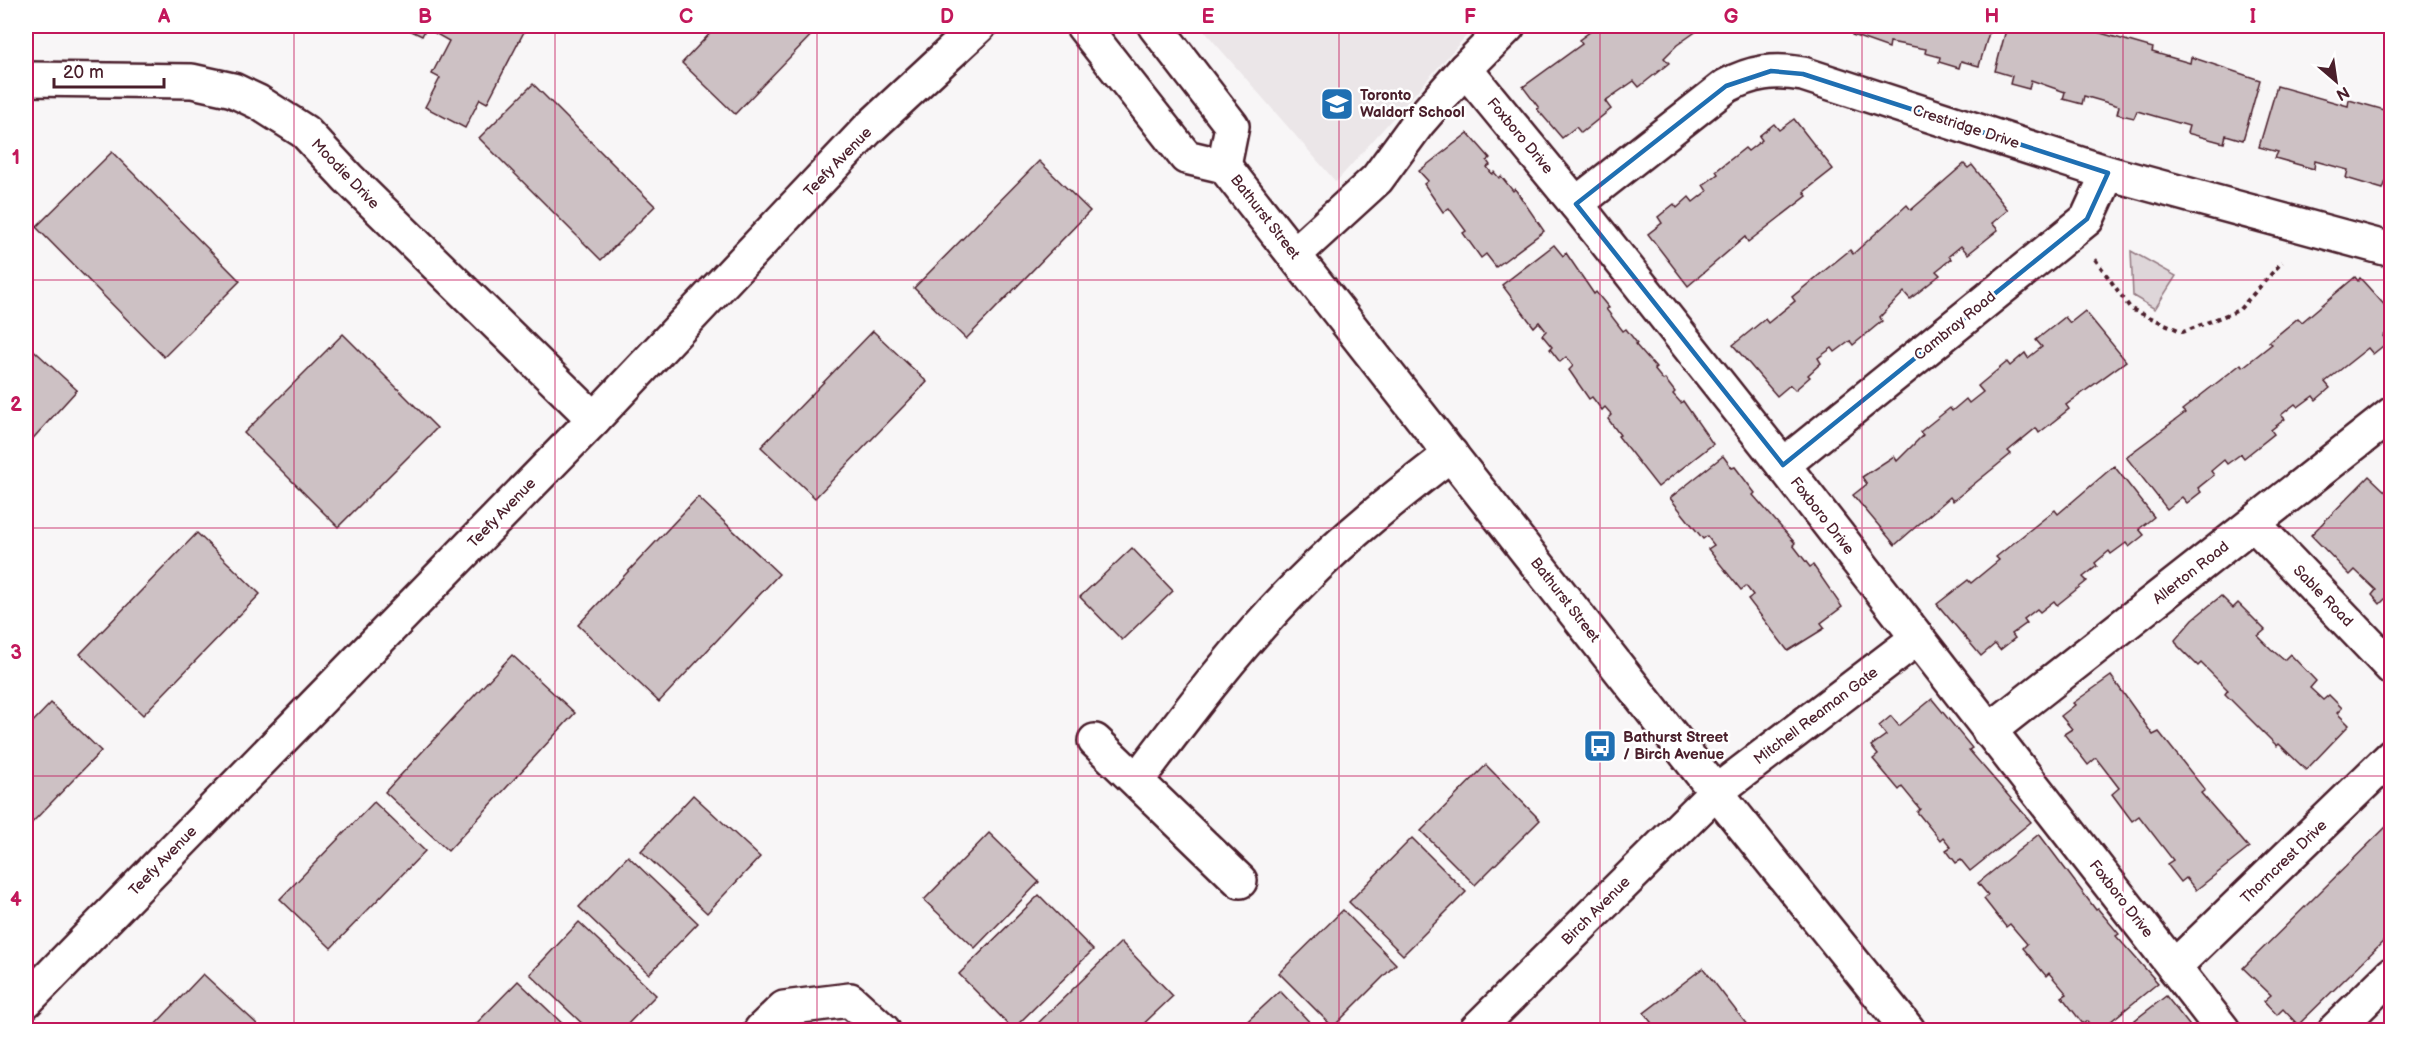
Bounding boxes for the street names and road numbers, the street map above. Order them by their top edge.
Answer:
street label: Foxboro Drive [1483,94,1557,178]
street label: Crestridge Drive [1910,101,2022,153]
street label: Teefy Avenue [800,123,876,201]
street label: Moodie Drive [307,135,383,213]
street label: Bathurst Street [1226,171,1304,263]
street label: Cambray Road [1910,287,2000,365]
street label: Foxboro Drive [1786,473,1858,559]
street label: Teefy Avenue [464,474,540,552]
street label: Allerton Road [2149,537,2233,609]
street label: Bathurst Street [1526,554,1604,646]
street label: Sable Road [2289,561,2357,631]
street label: Mitchell Reaman Gate [1750,663,1882,769]
street label: Thorncrest Drive [2237,816,2331,908]
street label: Teefy Avenue [125,822,201,900]
street label: Foxboro Drive [2085,856,2157,942]
street label: Birch Avenue [1558,873,1634,949]

